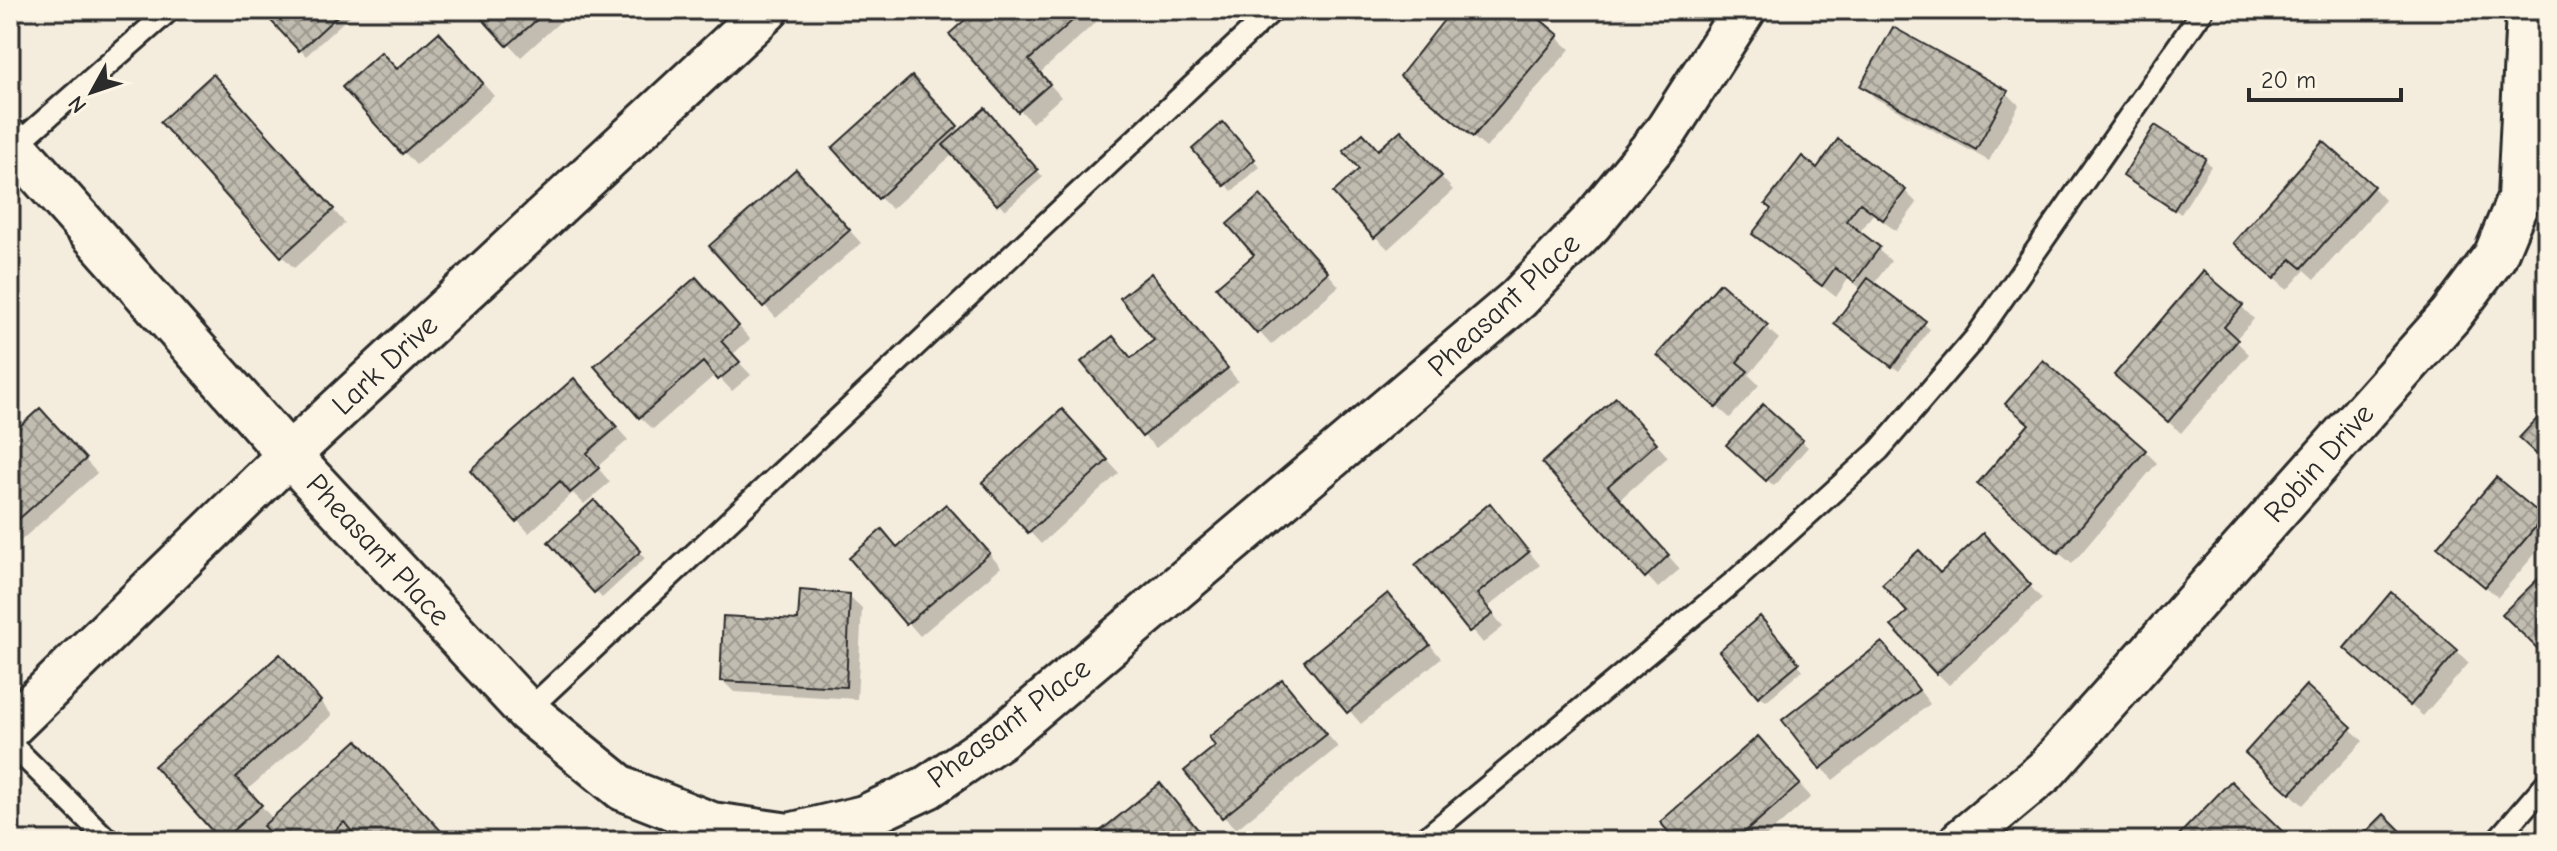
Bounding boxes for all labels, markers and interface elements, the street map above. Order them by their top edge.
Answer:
north arrow [52,52,132,132]
scale bar [2249,52,2401,102]
text: 20 m [2261,66,2316,94]
text: N [63,90,92,118]
street label: Pheasant Place [1421,226,1587,384]
street label: Lark Drive [325,308,445,422]
street label: Robin Drive [2257,397,2381,529]
street label: Pheasant Place [299,467,457,633]
street label: Pheasant Place [921,650,1097,796]

